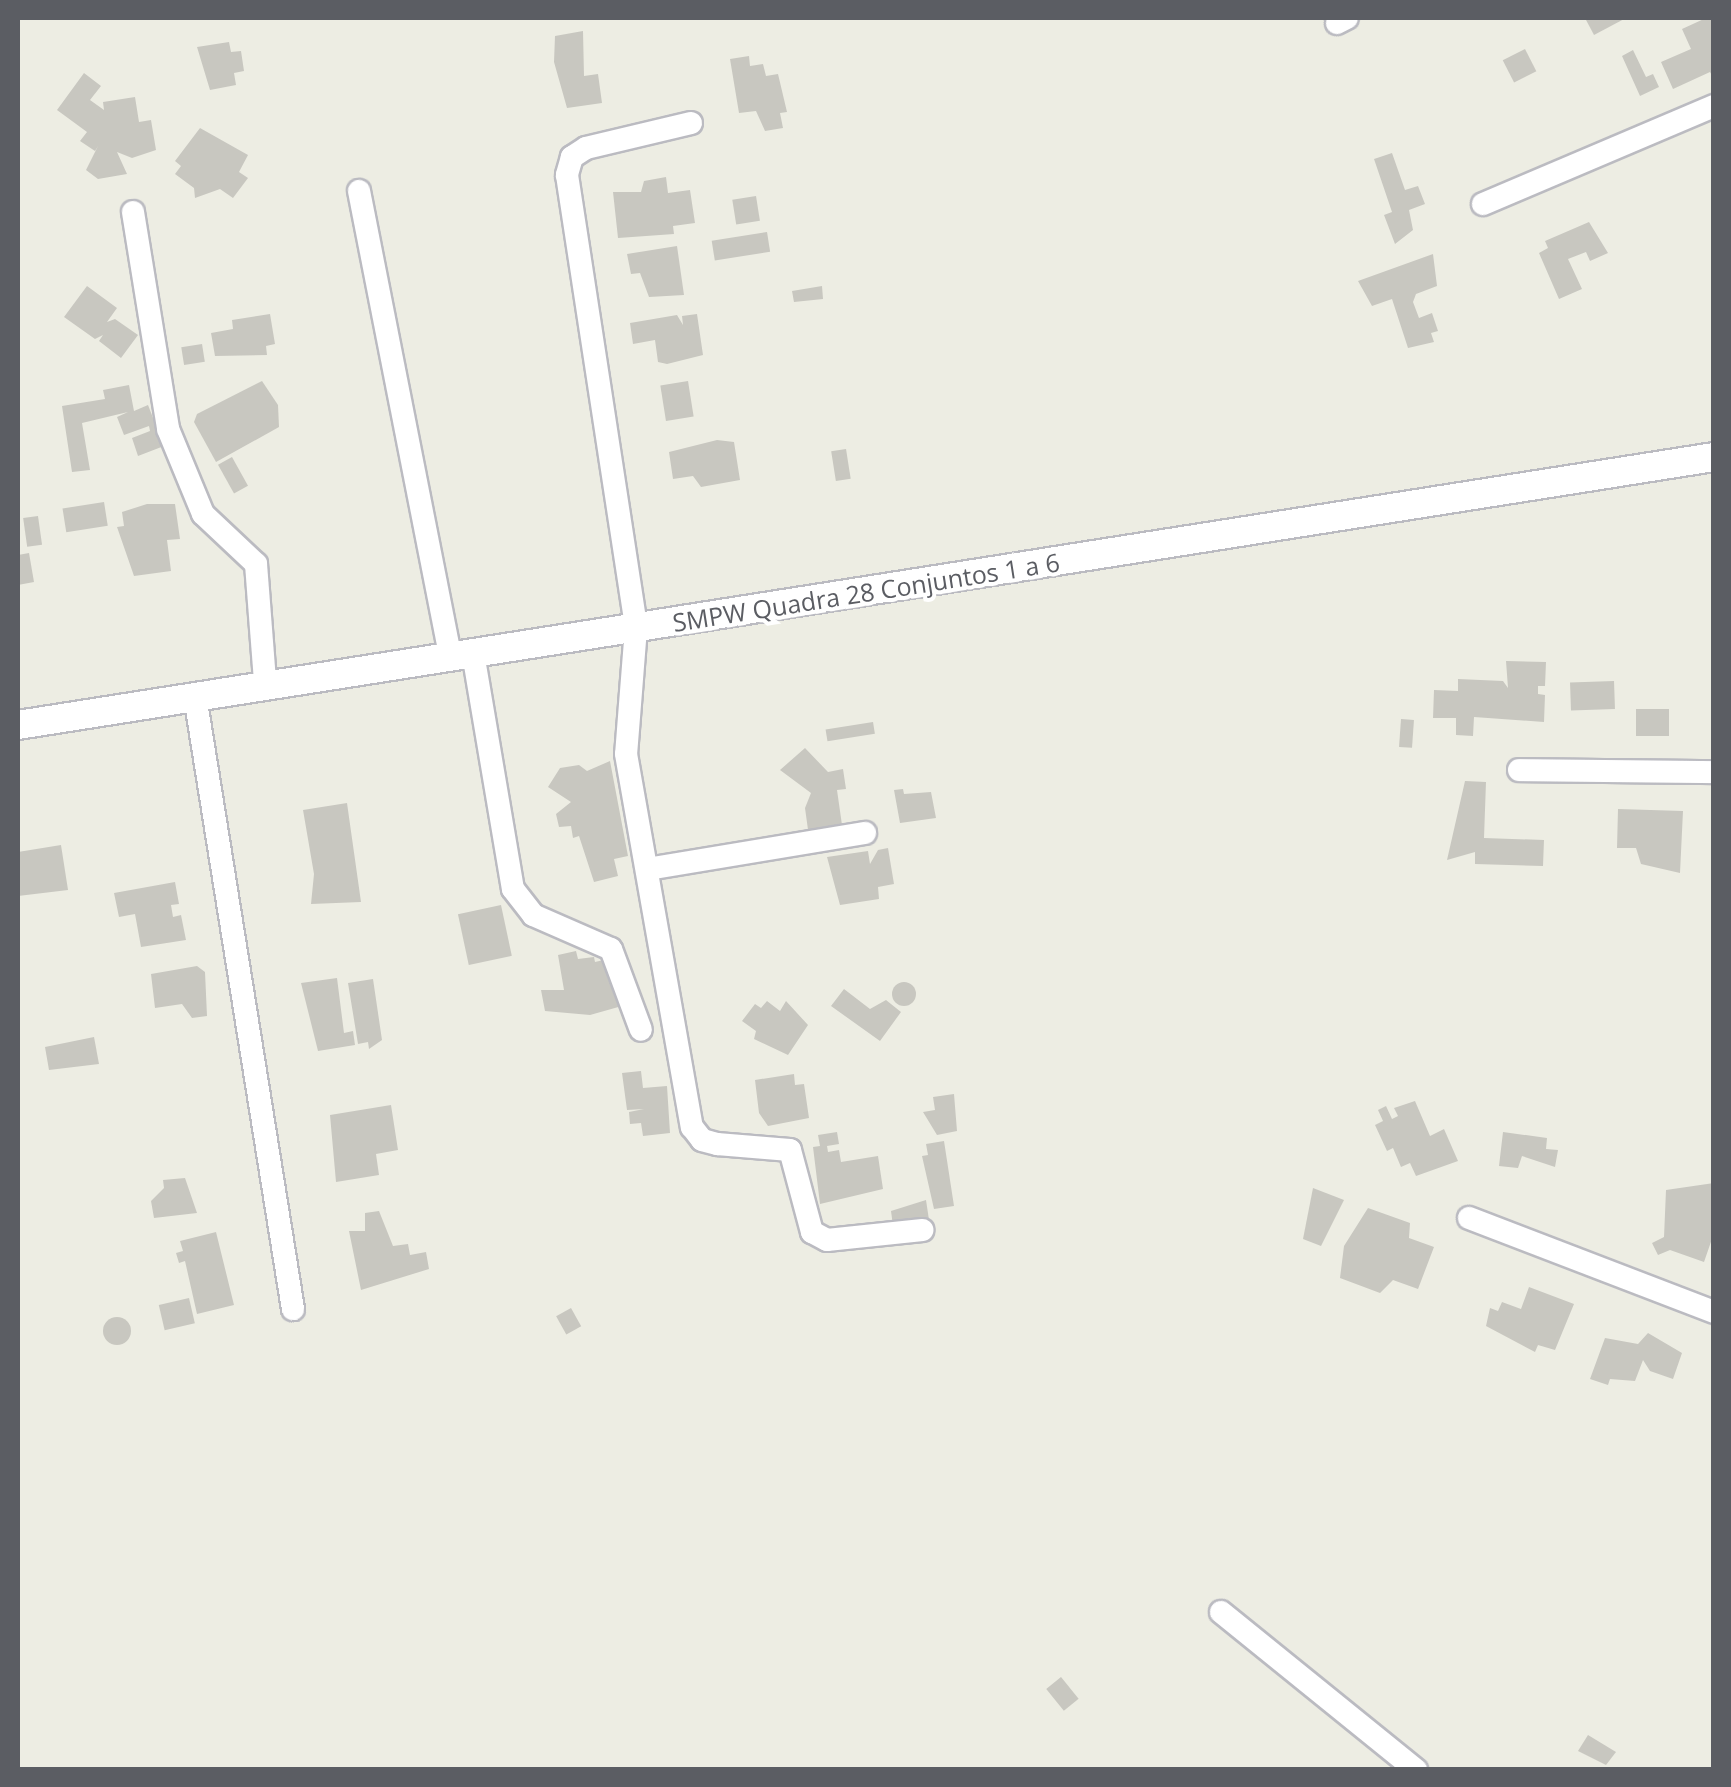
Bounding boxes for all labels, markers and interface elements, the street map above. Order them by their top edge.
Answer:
street label: SMPW Quadra 28 Conjuntos 1 a 6 [670,547,1062,637]

